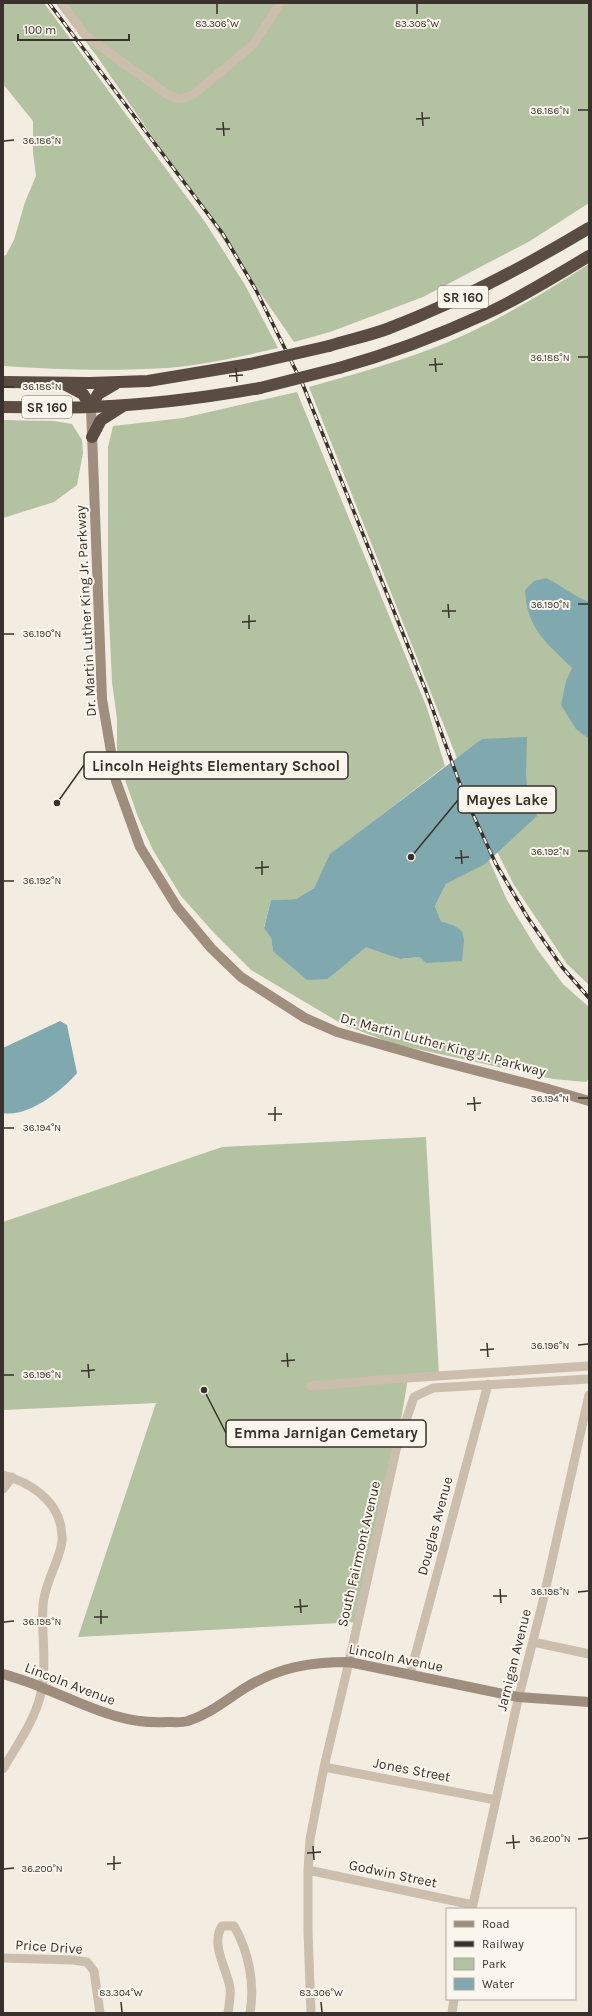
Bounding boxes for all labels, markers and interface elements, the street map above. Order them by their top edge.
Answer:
scale bar [18,16,129,42]
text: 83.306°W [195,18,239,30]
text: 83.308°W [395,18,439,30]
text: 100 m [24,23,56,37]
text: 36.186°N [531,105,569,117]
text: 36.186°N [23,135,61,147]
road number: SR 160 [438,286,488,308]
text: 36.188°N [530,352,570,364]
text: 36.188°N [22,381,62,393]
road number: SR 160 [22,396,72,418]
street label: Dr. Martin Luther King Jr. Parkway [72,504,100,717]
text: 36.190°N [531,599,569,611]
text: 36.190°N [23,628,61,640]
callout: Lincoln Heights Elementary School [84,752,348,779]
text: Lincoln Heights Elementary School [92,757,340,775]
callout: Mayes Lake [458,786,556,813]
text: Mayes Lake [466,791,548,809]
text: 36.192°N [531,846,569,858]
text: 36.192°N [23,875,61,887]
street label: Dr. Martin Luther King Jr. Parkway [338,1009,548,1081]
text: 36.194°N [531,1093,569,1105]
text: 36.194°N [23,1122,61,1134]
text: 36.196°N [531,1340,569,1352]
text: 36.196°N [23,1369,61,1381]
callout: Emma Jarnigan Cemetary [226,1420,426,1447]
text: Emma Jarnigan Cemetary [234,1424,418,1442]
street label: Douglas Avenue [414,1475,456,1577]
street label: South Fairmont Avenue [334,1479,384,1629]
text: 36.198°N [531,1586,569,1598]
street label: Jarnigan Avenue [493,1607,535,1713]
text: 36.198°N [23,1616,61,1628]
street label: Lincoln Avenue [347,1641,445,1675]
street label: Lincoln Avenue [22,1659,118,1709]
street label: Jones Street [372,1754,452,1786]
text: 36.200°N [529,1833,571,1845]
street label: Godwin Street [347,1856,439,1892]
text: 36.200°N [21,1863,63,1875]
legend [446,1908,576,2000]
text: Road [482,1917,510,1931]
street label: Price Drive [15,1936,83,1958]
text: Railway [482,1937,524,1951]
text: Park [482,1957,507,1971]
text: Water [482,1977,515,1991]
text: 83.304°W [99,1987,143,1999]
text: 83.306°W [299,1987,343,1999]

